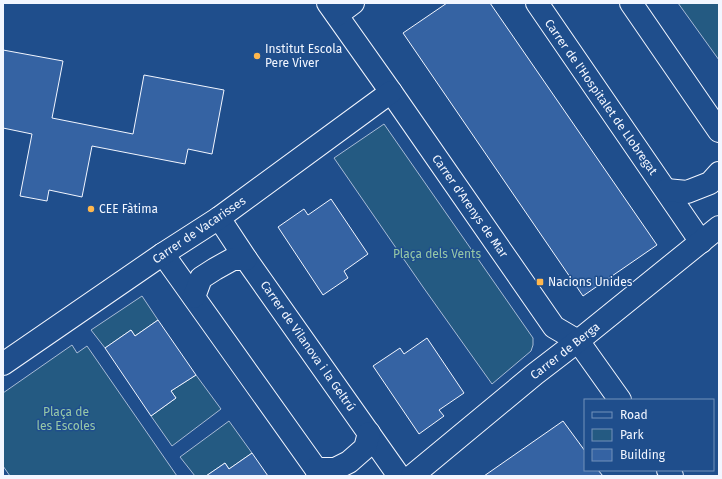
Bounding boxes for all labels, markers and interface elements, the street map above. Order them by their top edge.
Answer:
street label: Carrer de l'Hospitalet de Llobregat [542,17,661,178]
place label: Institut Escola Pere Viver [265,42,342,70]
marker: Institut Escola Pere Viver [252,51,262,61]
street label: Carrer d'Arenys de Mar [429,152,511,260]
street label: Carrer de Vacarisses [150,193,249,266]
place label: CEE Fàtima [99,202,158,216]
marker: CEE Fàtima [86,204,96,214]
park label: Plaça dels Vents [393,247,481,261]
place label: Nacions Unides [548,275,633,289]
marker: Nacions Unides [535,277,545,287]
street label: Carrer de Vilanova i la Geltrú [258,278,358,414]
street label: Carrer de Berga [528,320,602,382]
legend [584,399,714,471]
park label: Plaça de les Escoles [37,405,96,433]
text: Road [620,408,648,422]
text: Park [620,428,644,442]
text: Building [620,448,666,462]

